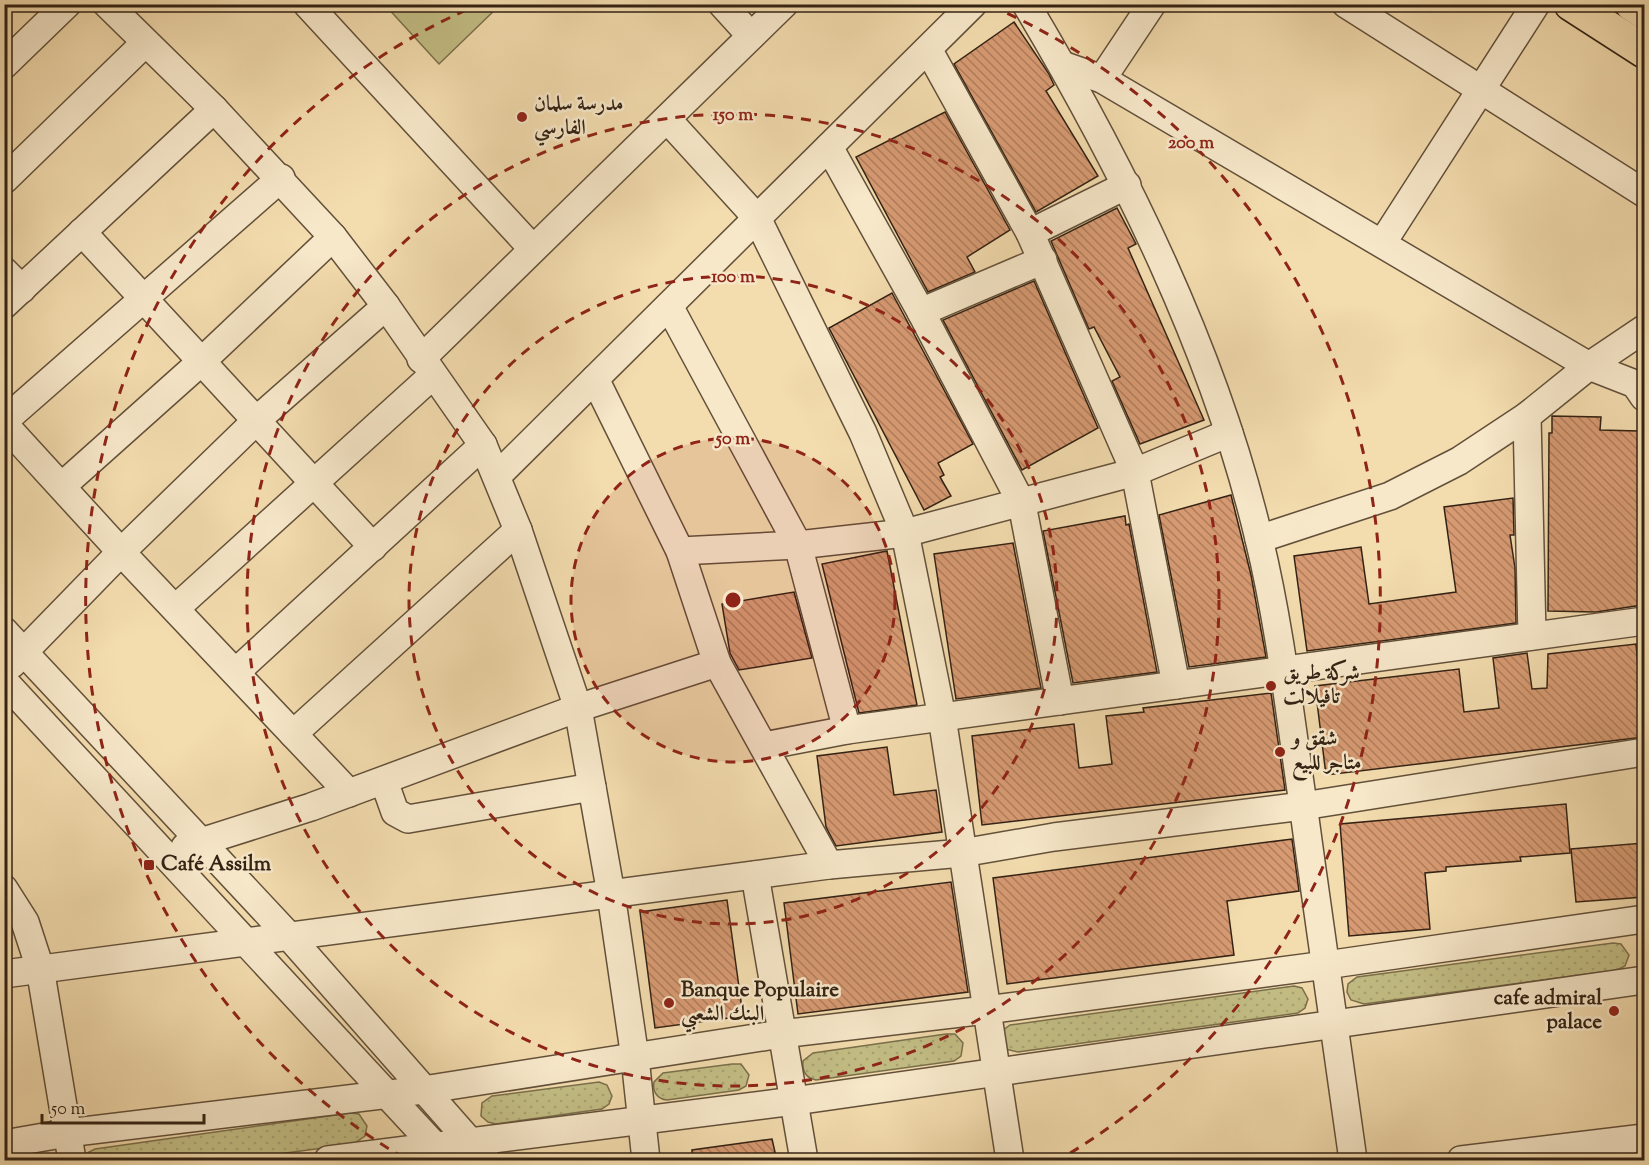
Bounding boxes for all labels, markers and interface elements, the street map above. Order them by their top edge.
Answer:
place label: مدرسة سلمان الفارسي [534,90,623,147]
text: 150 m [713,103,753,129]
marker: مدرسة سلمان الفارسي [515,110,529,124]
text: 200 m [1168,131,1214,157]
text: 100 m [711,265,755,291]
text: 50 m [714,427,750,453]
centre of rings [723,590,743,610]
place label: شركة طريق تافيلالت [1283,659,1360,713]
marker: شركة طريق تافيلالت [1264,679,1278,693]
place label: شقق و متاجر للبيع [1290,725,1361,781]
marker: شقق و متاجر للبيع [1273,745,1287,759]
place label: Café Assilm [161,850,272,880]
marker: Café Assilm [142,858,156,872]
place label: Banque Populaire البنك الشعبي [681,976,839,1033]
place label: cafe admiral palace [1494,984,1602,1038]
marker: Banque Populaire البنك الشعبي [662,996,676,1010]
marker: cafe admiral palace [1607,1004,1621,1018]
scale bar [42,1087,204,1125]
text: 50 m [50,1097,86,1123]

